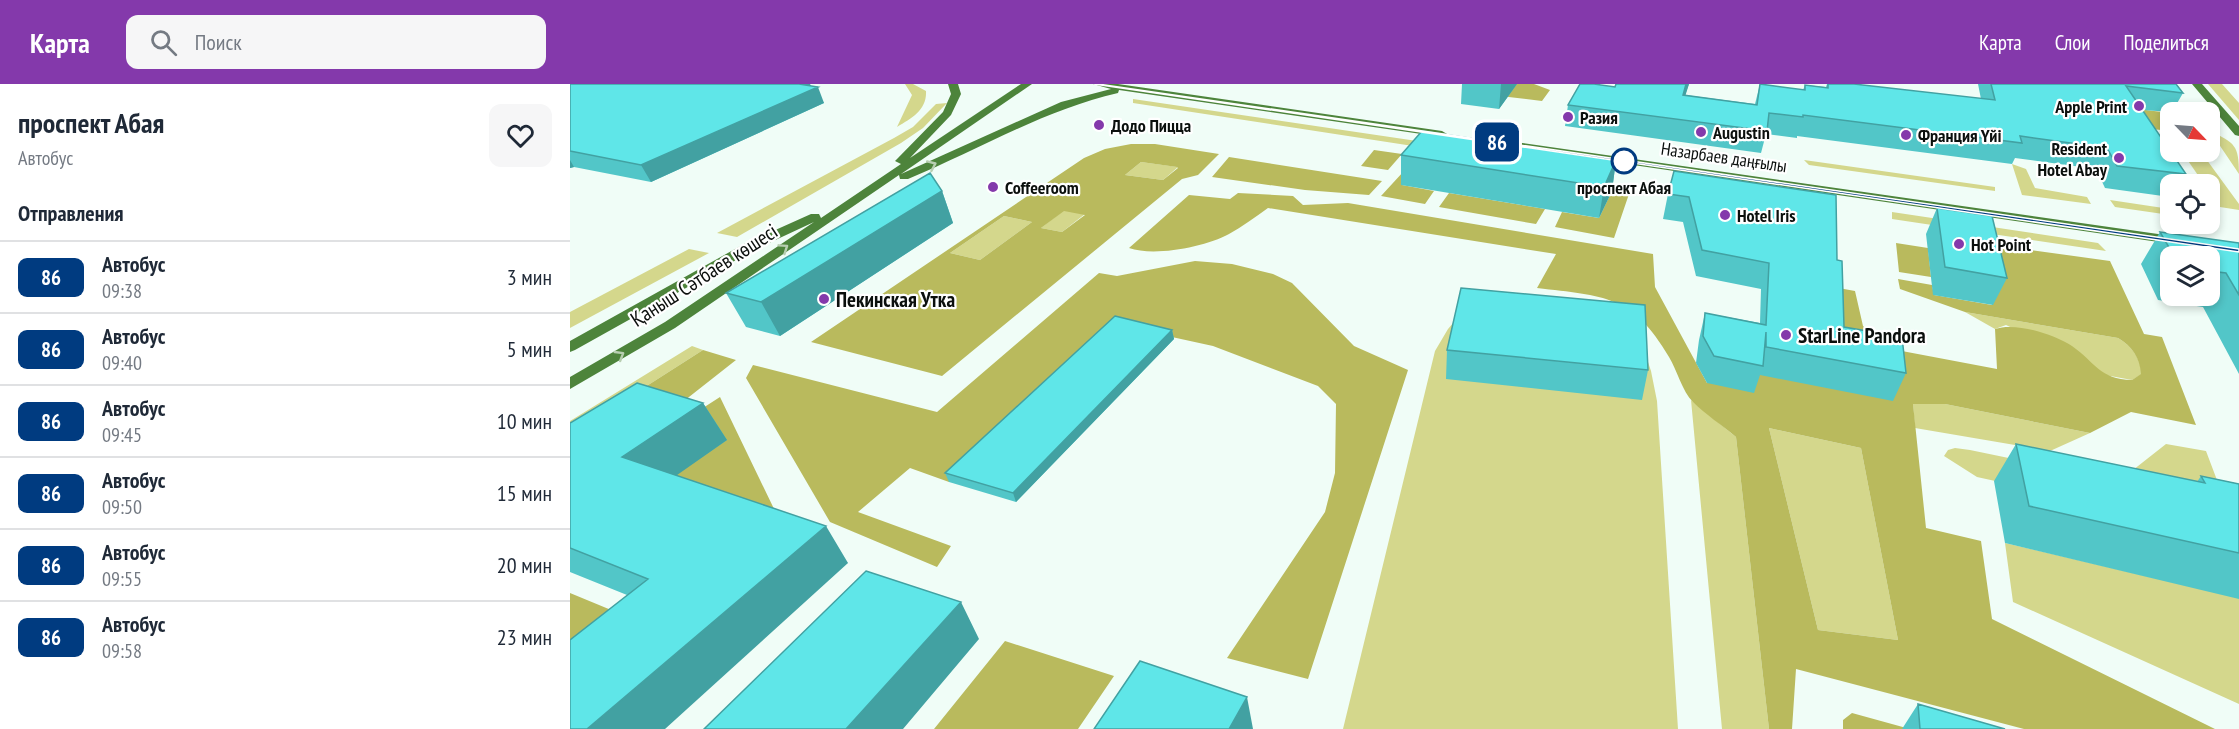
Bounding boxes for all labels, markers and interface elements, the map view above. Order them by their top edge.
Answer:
search box [126,15,546,69]
text: Карта [30,24,90,61]
icon: search [147,26,180,59]
text: Поиск [195,28,242,56]
text: Карта [1979,29,2022,56]
text: Слои [2055,29,2090,56]
text: Поделиться [2123,29,2209,56]
place label: Apple Print [2054,95,2128,118]
marker: Apple Print [2132,99,2146,113]
north arrow [2160,102,2220,162]
map controls [2160,102,2220,306]
text: проспект Абая [18,104,164,141]
button: heart [489,104,552,167]
place label: Разия [1580,106,1618,129]
marker: Разия [1561,110,1575,124]
place label: Додо Пицца [1111,114,1191,137]
marker: Додо Пицца [1092,118,1106,132]
place label: Augustin [1712,121,1770,144]
line badge: 86 [1470,122,1524,162]
place label: Франция Үйі [1918,124,2002,147]
marker: Augustin [1694,125,1708,139]
marker: Франция Үйі [1899,128,1913,142]
text: 86 [1487,129,1507,156]
street label: Назарбаев даңғылы [1660,137,1788,177]
place label: Resident Hotel Abay [2037,137,2108,181]
text: Автобус [18,145,73,171]
marker: проспект Абая [1611,148,1637,174]
marker: Resident Hotel Abay [2112,151,2126,165]
one-way arrow [925,160,936,172]
button: locate [2160,174,2220,234]
place label: Coffeeroom [1005,176,1079,199]
place label: проспект Абая [1577,176,1671,199]
marker: Coffeeroom [986,180,1000,194]
text: Отправления [18,199,124,227]
place label: Hotel Iris [1737,204,1796,227]
marker: Hotel Iris [1718,208,1732,222]
street label: Қаныш Сәтбаев көшесі [625,217,783,333]
place label: Hot Point [1971,233,2032,256]
marker: Hot Point [1952,237,1966,251]
one-way arrow [777,244,788,255]
button: layers [2160,246,2220,306]
text: Автобус [102,250,165,278]
text: 3 мин [507,263,552,291]
text: 86 [41,264,61,291]
text: 09:38 [102,278,142,304]
place label: Пекинская Утка [836,286,955,313]
marker: Пекинская Утка [817,292,831,306]
text: Автобус [102,322,165,350]
place label: StarLine Pandora [1798,322,1926,349]
marker: StarLine Pandora [1779,328,1793,342]
text: 5 мин [507,335,552,363]
text: 86 [41,336,61,363]
text: 09:40 [102,350,142,376]
one-way arrow [614,350,624,362]
text: Автобус [102,394,165,422]
text: 10 мин [497,407,552,435]
text: 86 [41,408,61,435]
text: 09:45 [102,422,142,448]
text: Автобус [102,466,165,494]
text: 15 мин [497,479,552,507]
text: 86 [41,480,61,507]
text: 09:50 [102,494,142,520]
text: Автобус [102,538,165,566]
text: 20 мин [497,551,552,579]
text: 86 [41,552,61,579]
text: 09:55 [102,566,142,592]
text: Автобус [102,610,165,638]
text: 23 мин [497,623,552,651]
text: 86 [41,624,61,651]
text: 09:58 [102,638,142,664]

